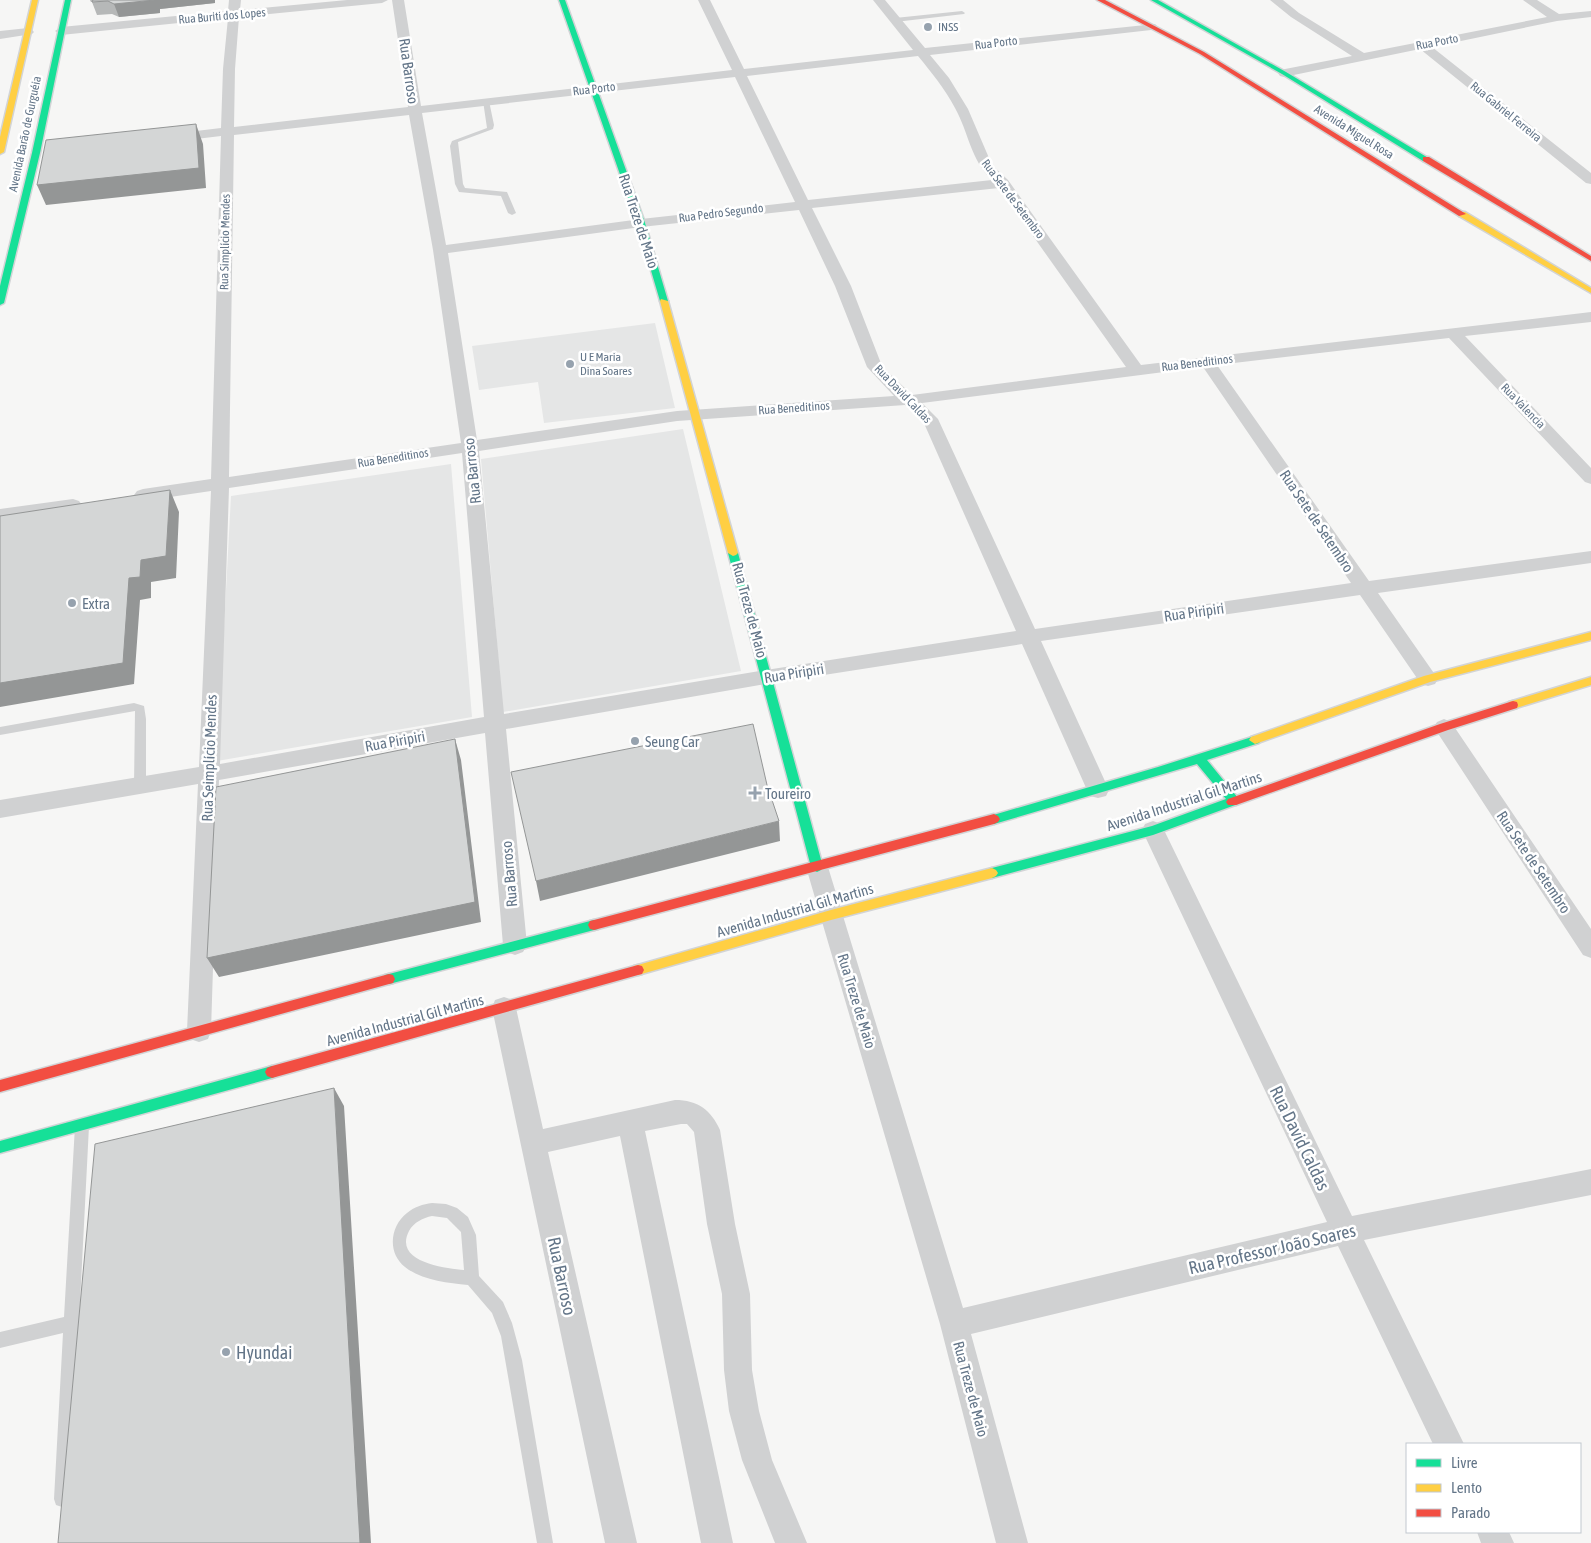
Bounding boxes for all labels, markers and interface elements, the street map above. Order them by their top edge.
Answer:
street label: Rua Buriti dos Lopes [178,5,266,27]
place label: INSS [938,20,958,34]
marker: INSS [922,21,934,33]
street label: Rua Porto [1415,31,1460,53]
street label: Rua Porto [974,33,1018,53]
street label: Rua Barroso [396,37,422,105]
street label: Avenida Barão de Gurguéia [6,75,44,193]
street label: Rua Porto [572,79,616,99]
street label: Rua Gabriel Ferreira [1468,79,1544,145]
street label: Avenida Miguel Rosa [1312,102,1396,162]
street label: Rua Sete de Setembro [979,157,1048,242]
street label: Rua Treze de Maio [616,172,662,270]
street label: Rua Simplício Mendes [217,194,233,290]
street label: Rua Pedro Segundo [678,201,765,225]
place label: U E Maria Dina Soares [580,350,632,378]
street label: Rua Beneditinos [1161,352,1233,374]
marker: U E Maria Dina Soares [564,358,576,370]
street label: Rua David Caldas [872,362,934,426]
street label: Rua Valencia [1498,381,1548,431]
street label: Rua Beneditinos [758,399,830,417]
street label: Rua Barroso [460,437,484,505]
street label: Rua Beneditinos [356,445,430,471]
street label: Rua Sete de Setembro [1277,467,1357,575]
street label: Rua Treze de Maio [729,560,771,660]
place label: Extra [82,595,110,612]
marker: Extra [66,597,78,609]
street label: Rua Piripiri [1163,599,1225,625]
street label: Rua Piripiri [763,660,825,686]
street label: Rua Seimplício Mendes [198,694,220,822]
street label: Rua Piripiri [364,727,426,755]
place label: Seung Car [645,733,700,750]
marker: Seung Car [629,735,641,747]
street label: Avenida Industrial Gil Martins [1104,768,1264,834]
place label: Toureiro [765,785,811,802]
marker: Toureiro [749,787,761,799]
street label: Rua Sete de Setembro [1494,808,1574,916]
street label: Rua Barroso [498,840,520,908]
street label: Avenida Industrial Gil Martins [715,879,875,941]
street label: Rua Treze de Maio [834,952,880,1050]
street label: Avenida Industrial Gil Martins [325,991,485,1049]
street label: Rua David Caldas [1266,1082,1334,1194]
street label: Rua Professor João Soares [1186,1220,1358,1278]
street label: Rua Barroso [543,1235,581,1317]
street label: Rua Treze de Maio [950,1339,992,1439]
place label: Hyundai [236,1342,292,1363]
marker: Hyundai [220,1346,232,1358]
legend [1406,1443,1581,1533]
text: Livre [1451,1454,1478,1471]
text: Lento [1451,1479,1482,1496]
text: Parado [1451,1504,1490,1521]

